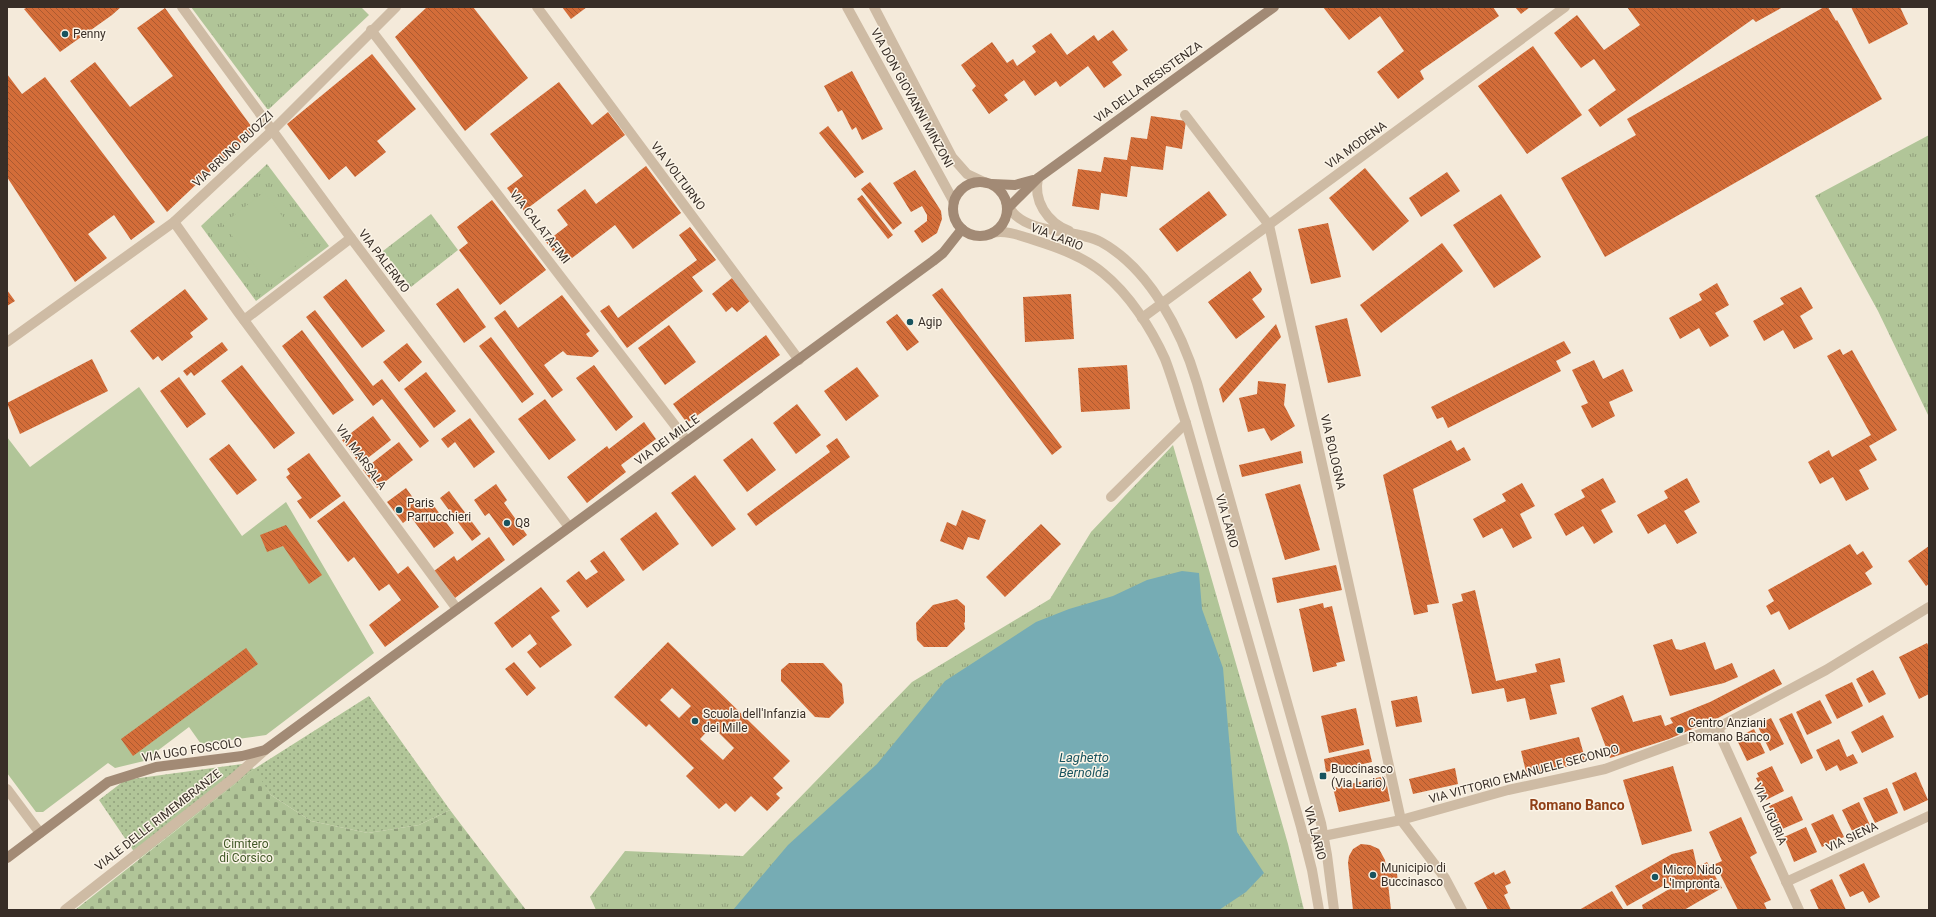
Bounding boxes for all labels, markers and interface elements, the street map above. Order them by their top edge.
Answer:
street label: VIA DON GIOVANNI MINZONI [868,26,956,170]
place label: Penny [73,27,106,41]
marker: Penny [60,29,70,39]
street label: VIA DELLA RESISTENZA [1091,38,1205,126]
street label: VIA BRUNO BUOZZI [190,108,276,190]
street label: VIA MODENA [1323,118,1389,172]
street label: VIA VOLTURNO [648,139,708,213]
street label: VIA CALATAFIMI [507,188,573,266]
street label: VIA LARIO [1029,221,1085,253]
street label: VIA PALERMO [356,227,412,295]
place label: Agip [918,315,942,329]
marker: Agip [905,317,915,327]
street label: VIA DEI MILLE [632,412,702,468]
street label: VIA BOLOGNA [1318,413,1348,491]
street label: VIA MARSALA [333,422,389,492]
street label: VIA LARIO [1213,493,1241,549]
place label: Paris Parrucchieri [407,496,471,524]
marker: Paris Parrucchieri [394,505,404,515]
place label: Q8 [515,516,530,530]
marker: Q8 [502,518,512,528]
place label: Scuola dell'Infanzia dei Mille [703,707,806,735]
marker: Scuola dell'Infanzia dei Mille [690,716,700,726]
place label: Centro Anziani Romano Banco [1688,716,1770,744]
marker: Centro Anziani Romano Banco [1675,725,1685,735]
street label: VIA UGO FOSCOLO [141,735,243,765]
street label: VIA VITTORIO EMANUELE SECONDO [1427,742,1621,806]
water label: Laghetto Bernolda [1059,750,1109,780]
place label: Buccinasco (Via Lario) [1331,762,1393,790]
street label: VIALE DELLE RIMEMBRANZE [92,766,224,874]
marker: Buccinasco (Via Lario) [1318,771,1328,781]
street label: VIA LIGURIA [1750,781,1790,847]
district label: Romano Banco [1529,797,1625,813]
street label: VIA LARIO [1301,805,1329,861]
street label: VIA SIENA [1824,819,1880,855]
park label: Cimitero di Corsico [219,837,273,865]
place label: Municipio di Buccinasco [1381,861,1446,889]
place label: Micro Nido L'Impronta [1663,863,1722,891]
marker: Municipio di Buccinasco [1368,870,1378,880]
marker: Micro Nido L'Impronta [1650,872,1660,882]

